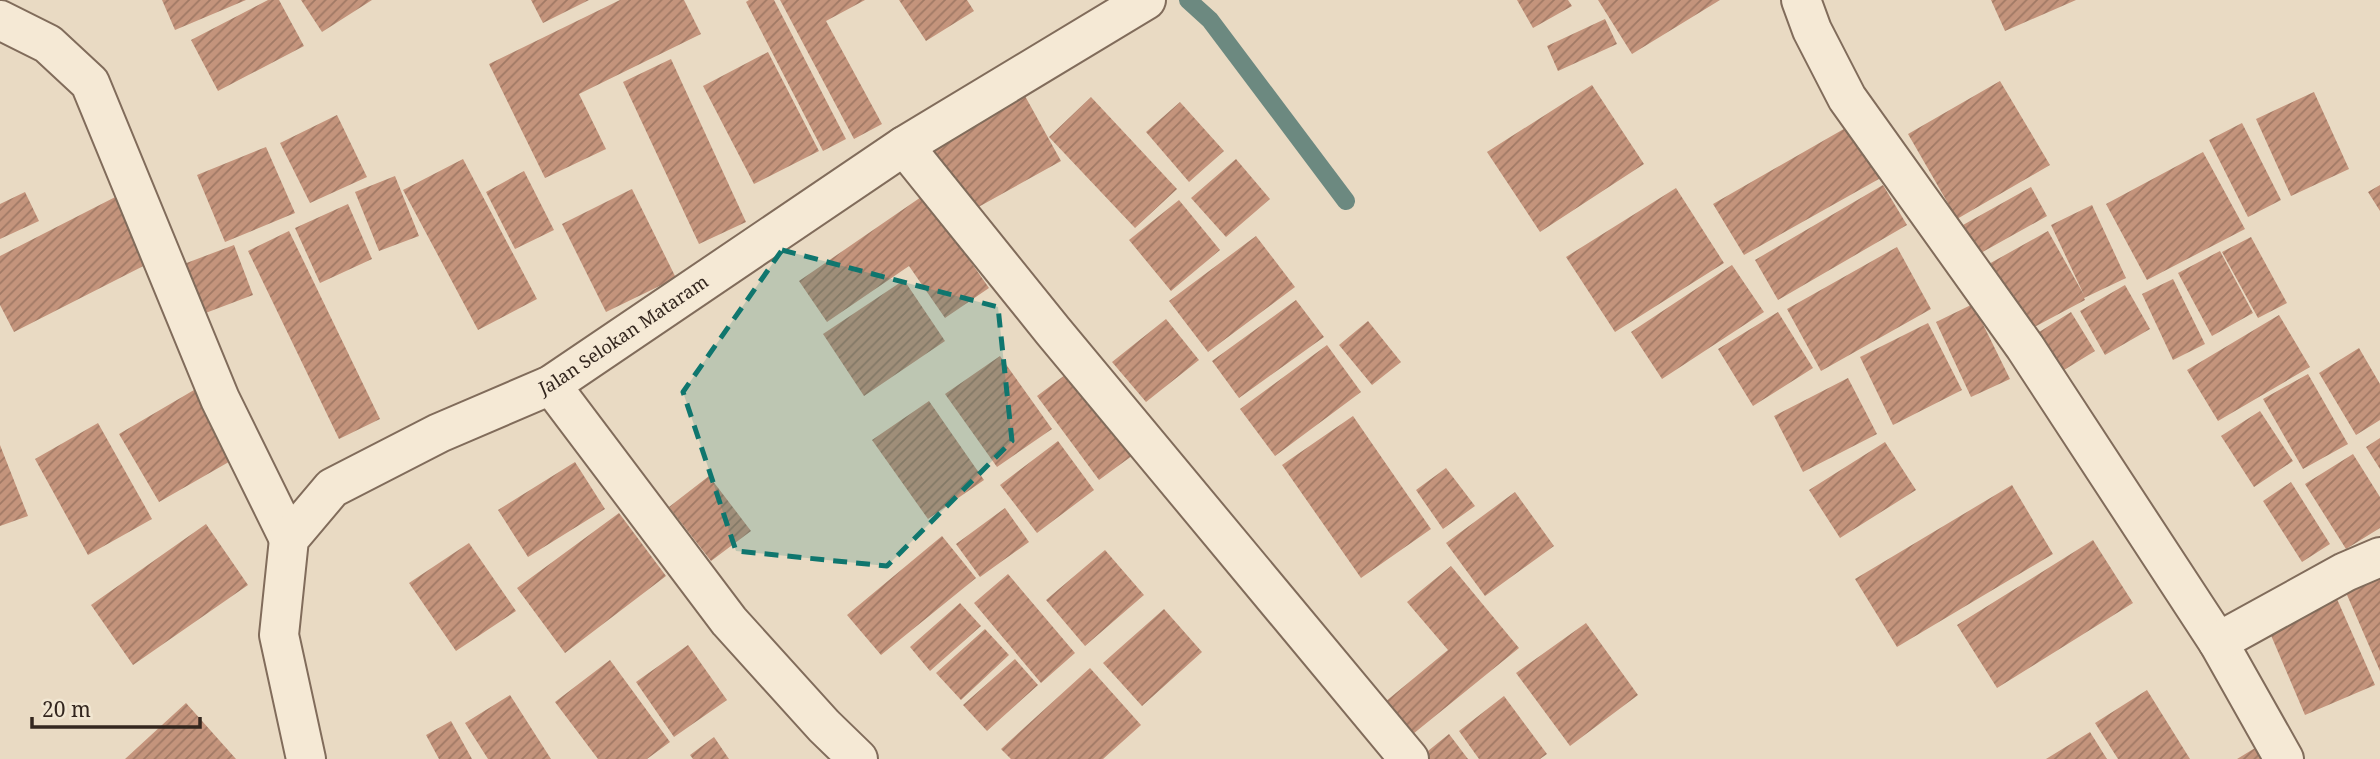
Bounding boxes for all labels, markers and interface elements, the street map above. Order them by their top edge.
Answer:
street label: Jalan Selokan Mataram [534,269,713,400]
scale bar [32,686,200,730]
text: 20 m [42,695,91,723]

